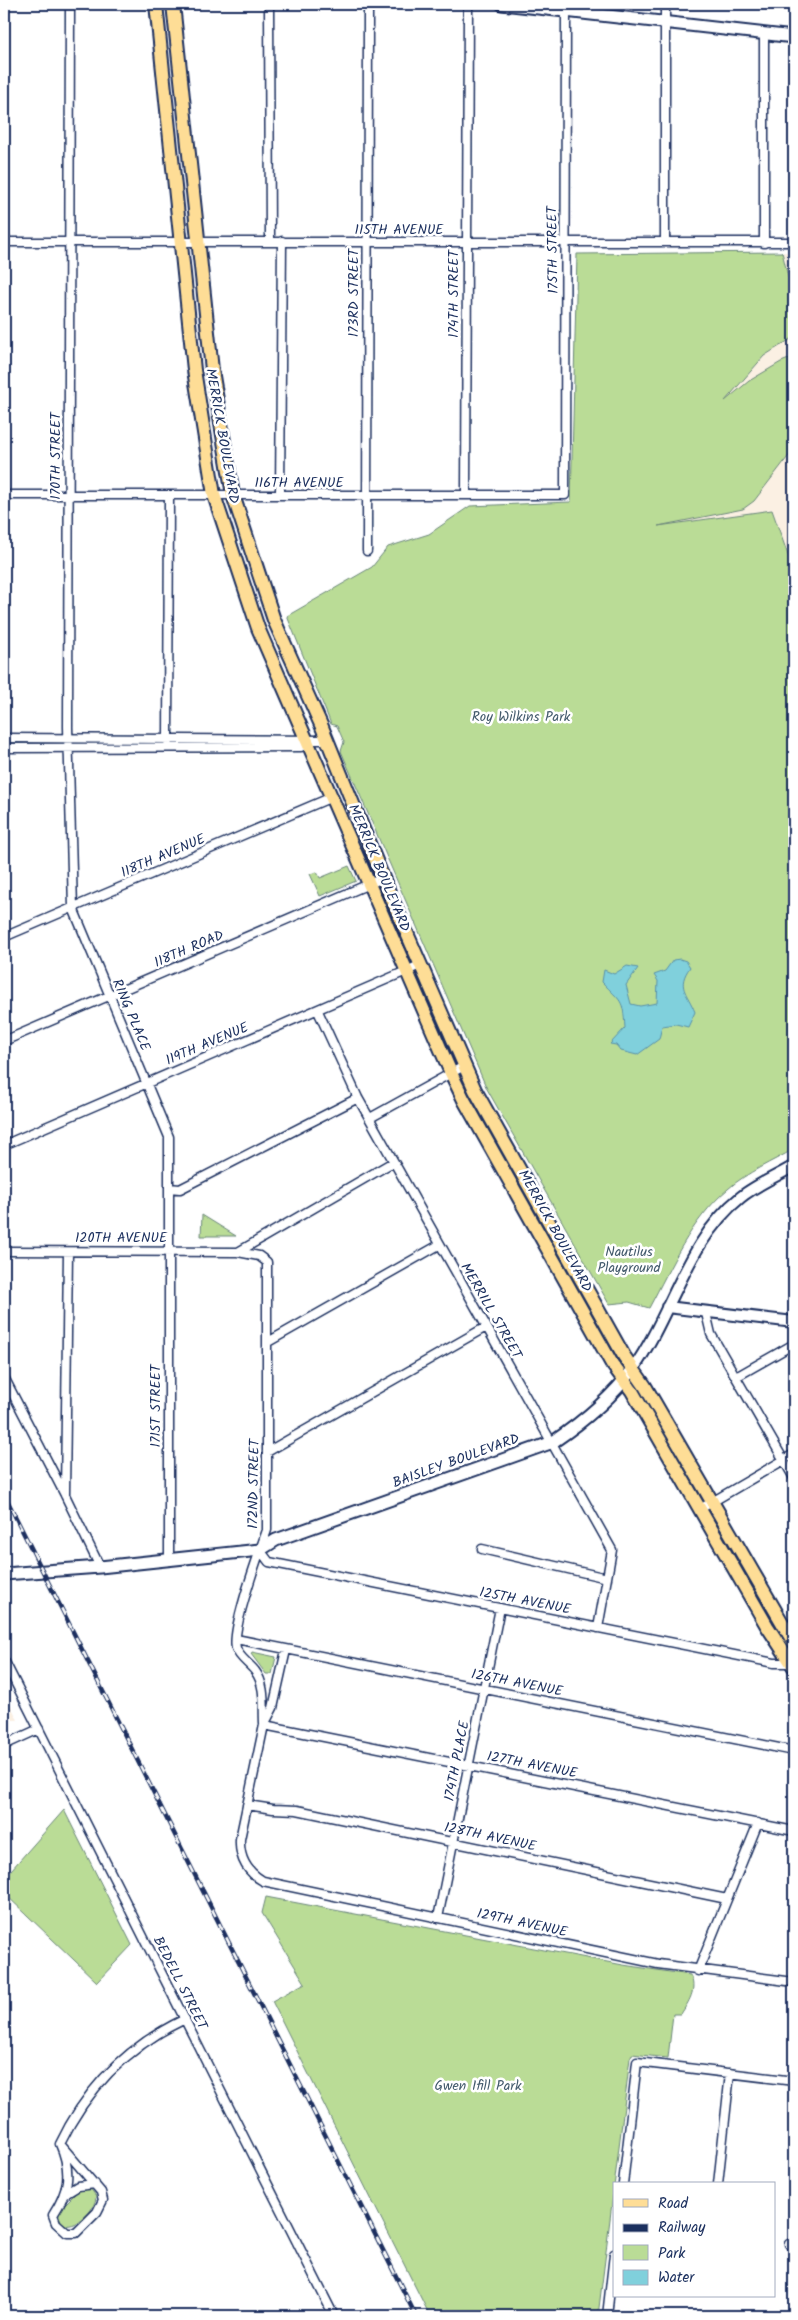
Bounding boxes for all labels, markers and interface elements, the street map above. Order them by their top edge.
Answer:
street label: 175TH STREET [541,204,565,294]
street label: 115TH AVENUE [355,219,444,241]
street label: 173RD STREET [343,247,365,337]
street label: 174TH STREET [443,248,465,338]
street label: MERRICK BOULEVARD [199,367,245,505]
street label: 170TH STREET [45,411,67,500]
street label: 116TH AVENUE [254,472,344,494]
park label: Roy Wilkins Park [472,706,571,728]
street label: MERRICK BOULEVARD [342,801,416,935]
street label: 118TH AVENUE [117,828,209,884]
street label: 118TH ROAD [151,924,227,974]
street label: RING PLACE [106,975,156,1055]
street label: 119TH AVENUE [162,1016,253,1071]
street label: MERRICK BOULEVARD [512,1166,598,1296]
street label: 120TH AVENUE [75,1227,168,1249]
park label: Nautilus Playground [598,1241,661,1279]
street label: MERRILL STREET [455,1259,528,1364]
street label: 171ST STREET [145,1363,167,1447]
street label: BAISLEY BOULEVARD [389,1428,523,1494]
street label: 172ND STREET [242,1437,266,1529]
street label: 125TH AVENUE [477,1581,573,1621]
street label: 126TH AVENUE [469,1663,566,1703]
street label: 174TH PLACE [438,1718,476,1803]
street label: 127TH AVENUE [485,1745,580,1785]
street label: 128TH AVENUE [442,1817,539,1858]
street label: 129TH AVENUE [475,1903,570,1943]
street label: BEDELL STREET [147,1932,214,2035]
park label: Gwen Ifill Park [435,2075,522,2097]
legend [613,2182,776,2298]
text: Road [658,2192,689,2216]
text: Railway [658,2216,706,2240]
text: Park [658,2242,686,2266]
text: Water [658,2266,695,2290]

